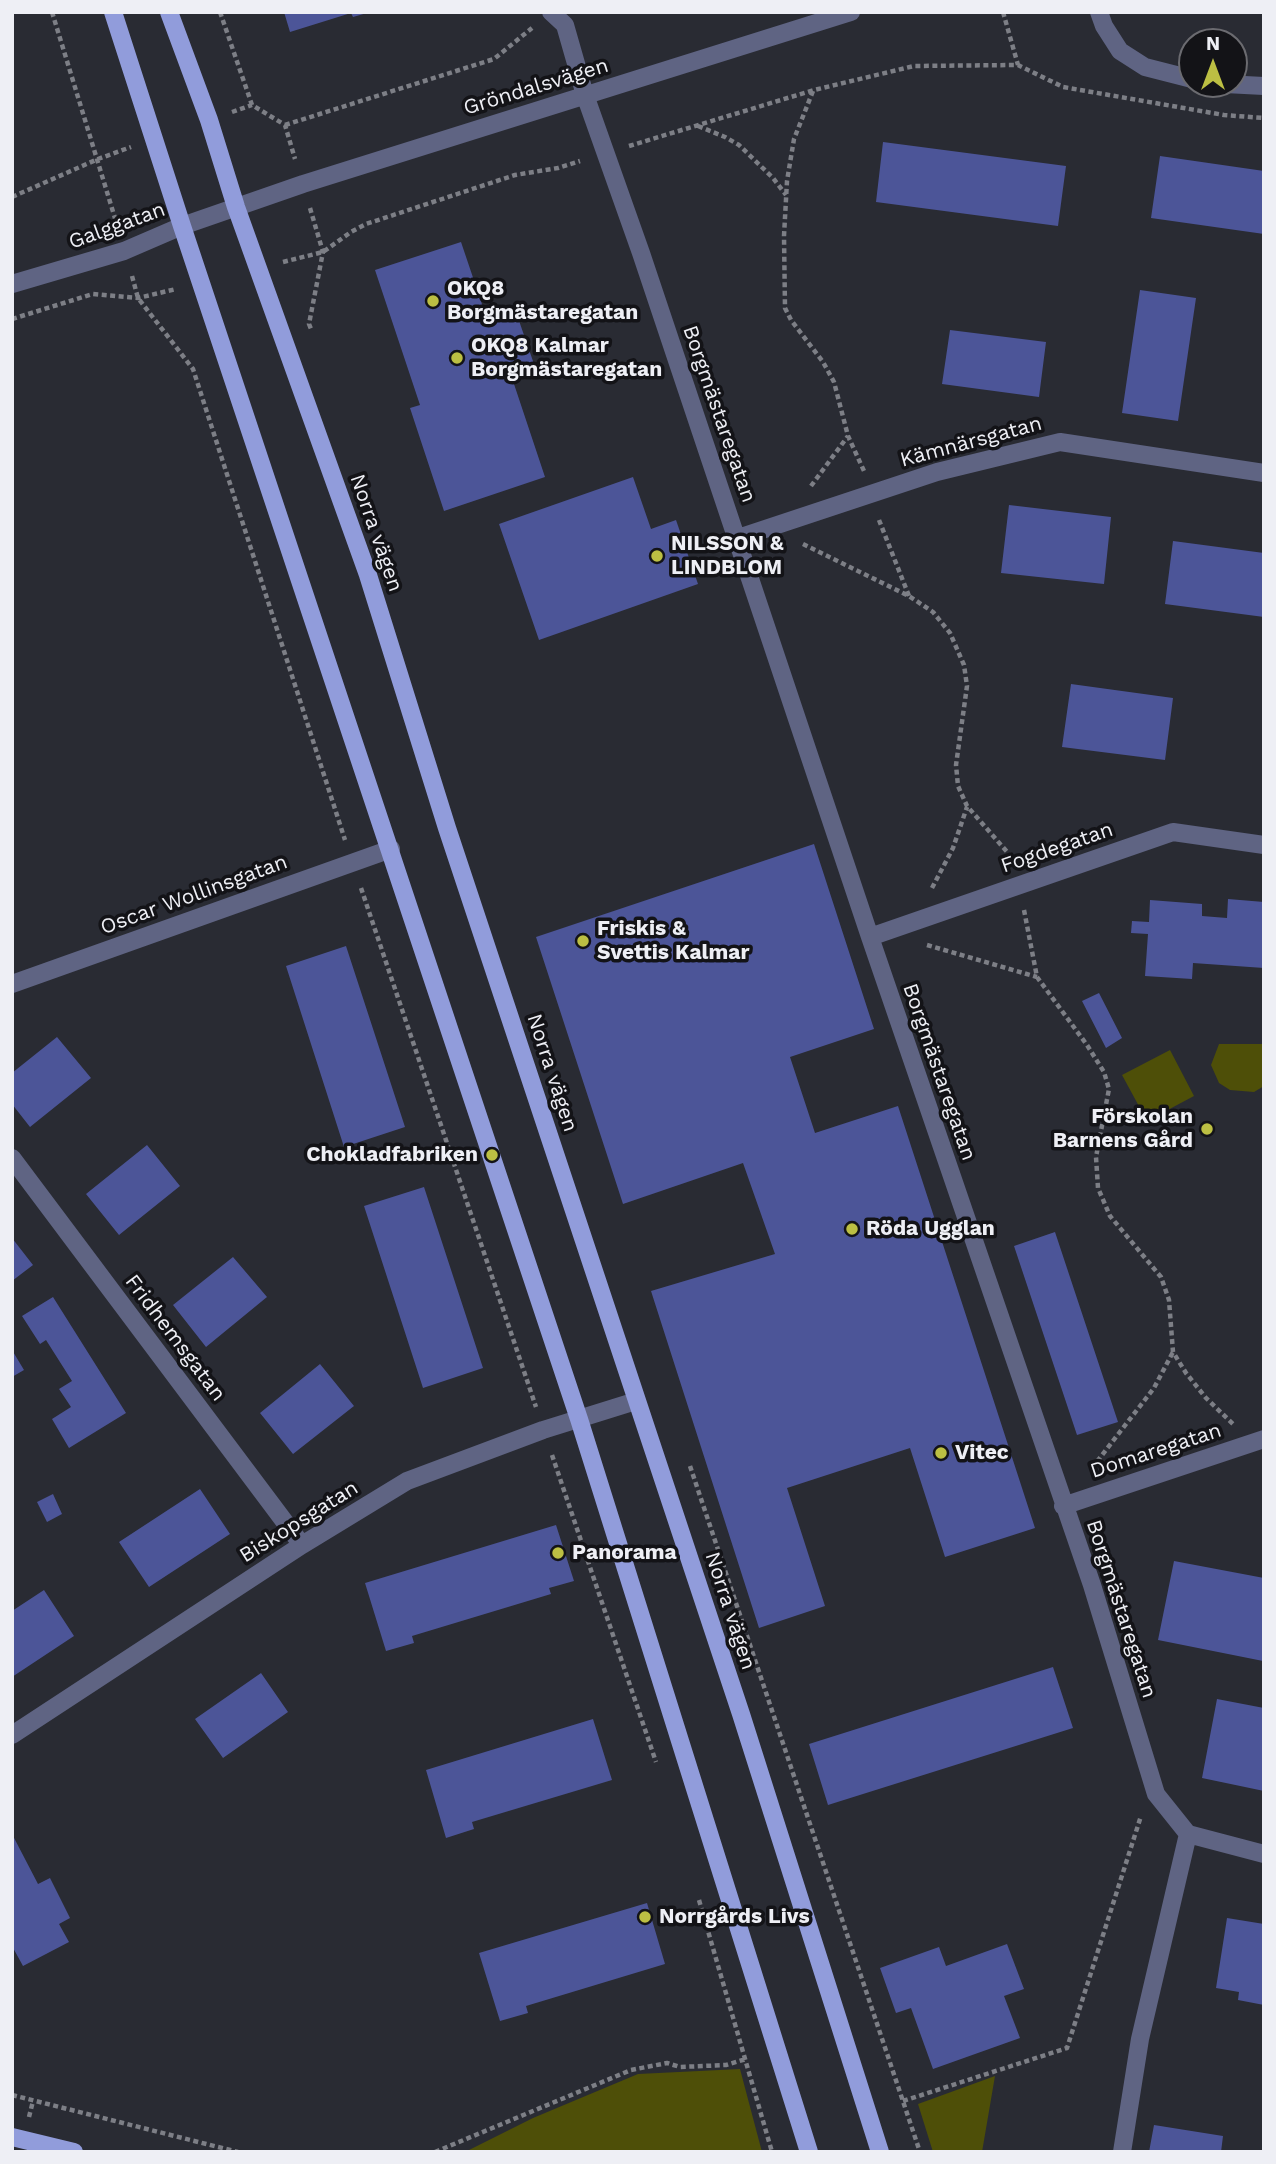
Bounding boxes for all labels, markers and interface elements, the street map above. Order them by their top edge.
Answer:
north arrow [1178,28,1248,98]
text: N [1206,32,1220,55]
street label: Gröndalsvägen [461,53,611,121]
street label: Galggatan [65,197,169,255]
place label: OKQ8 Borgmästaregatan [447,276,638,326]
marker: OKQ8 Borgmästaregatan [425,293,441,309]
street label: Borgmästaregatan [677,322,761,506]
place label: OKQ8 Kalmar Borgmästaregatan [471,333,662,383]
marker: OKQ8 Kalmar Borgmästaregatan [449,350,465,366]
street label: Kämnärsgatan [897,411,1045,473]
street label: Norra vägen [344,471,408,595]
place label: NILSSON & LINDBLOM [671,531,784,581]
marker: NILSSON & LINDBLOM [649,548,665,564]
street label: Fogdegatan [998,817,1116,879]
street label: Oscar Wollinsgatan [97,849,291,941]
place label: Friskis & Svettis Kalmar [597,916,749,966]
marker: Friskis & Svettis Kalmar [575,933,591,949]
street label: Borgmästaregatan [897,980,981,1164]
street label: Norra vägen [521,1011,583,1135]
place label: Förskolan Barnens Gård [1053,1104,1193,1154]
marker: Förskolan Barnens Gård [1199,1121,1215,1137]
place label: Chokladfabriken [306,1142,478,1168]
marker: Chokladfabriken [484,1147,500,1163]
place label: Röda Ugglan [866,1216,995,1242]
marker: Röda Ugglan [844,1221,860,1237]
street label: Fridhemsgatan [119,1270,231,1406]
street label: Domaregatan [1087,1418,1225,1484]
place label: Vitec [955,1440,1009,1466]
marker: Vitec [933,1445,949,1461]
street label: Biskopsgatan [235,1476,363,1568]
street label: Borgmästaregatan [1080,1517,1162,1701]
place label: Panorama [572,1540,677,1566]
marker: Panorama [550,1545,566,1561]
street label: Norra vägen [699,1549,761,1673]
place label: Norrgårds Livs [659,1904,810,1930]
marker: Norrgårds Livs [637,1909,653,1925]

